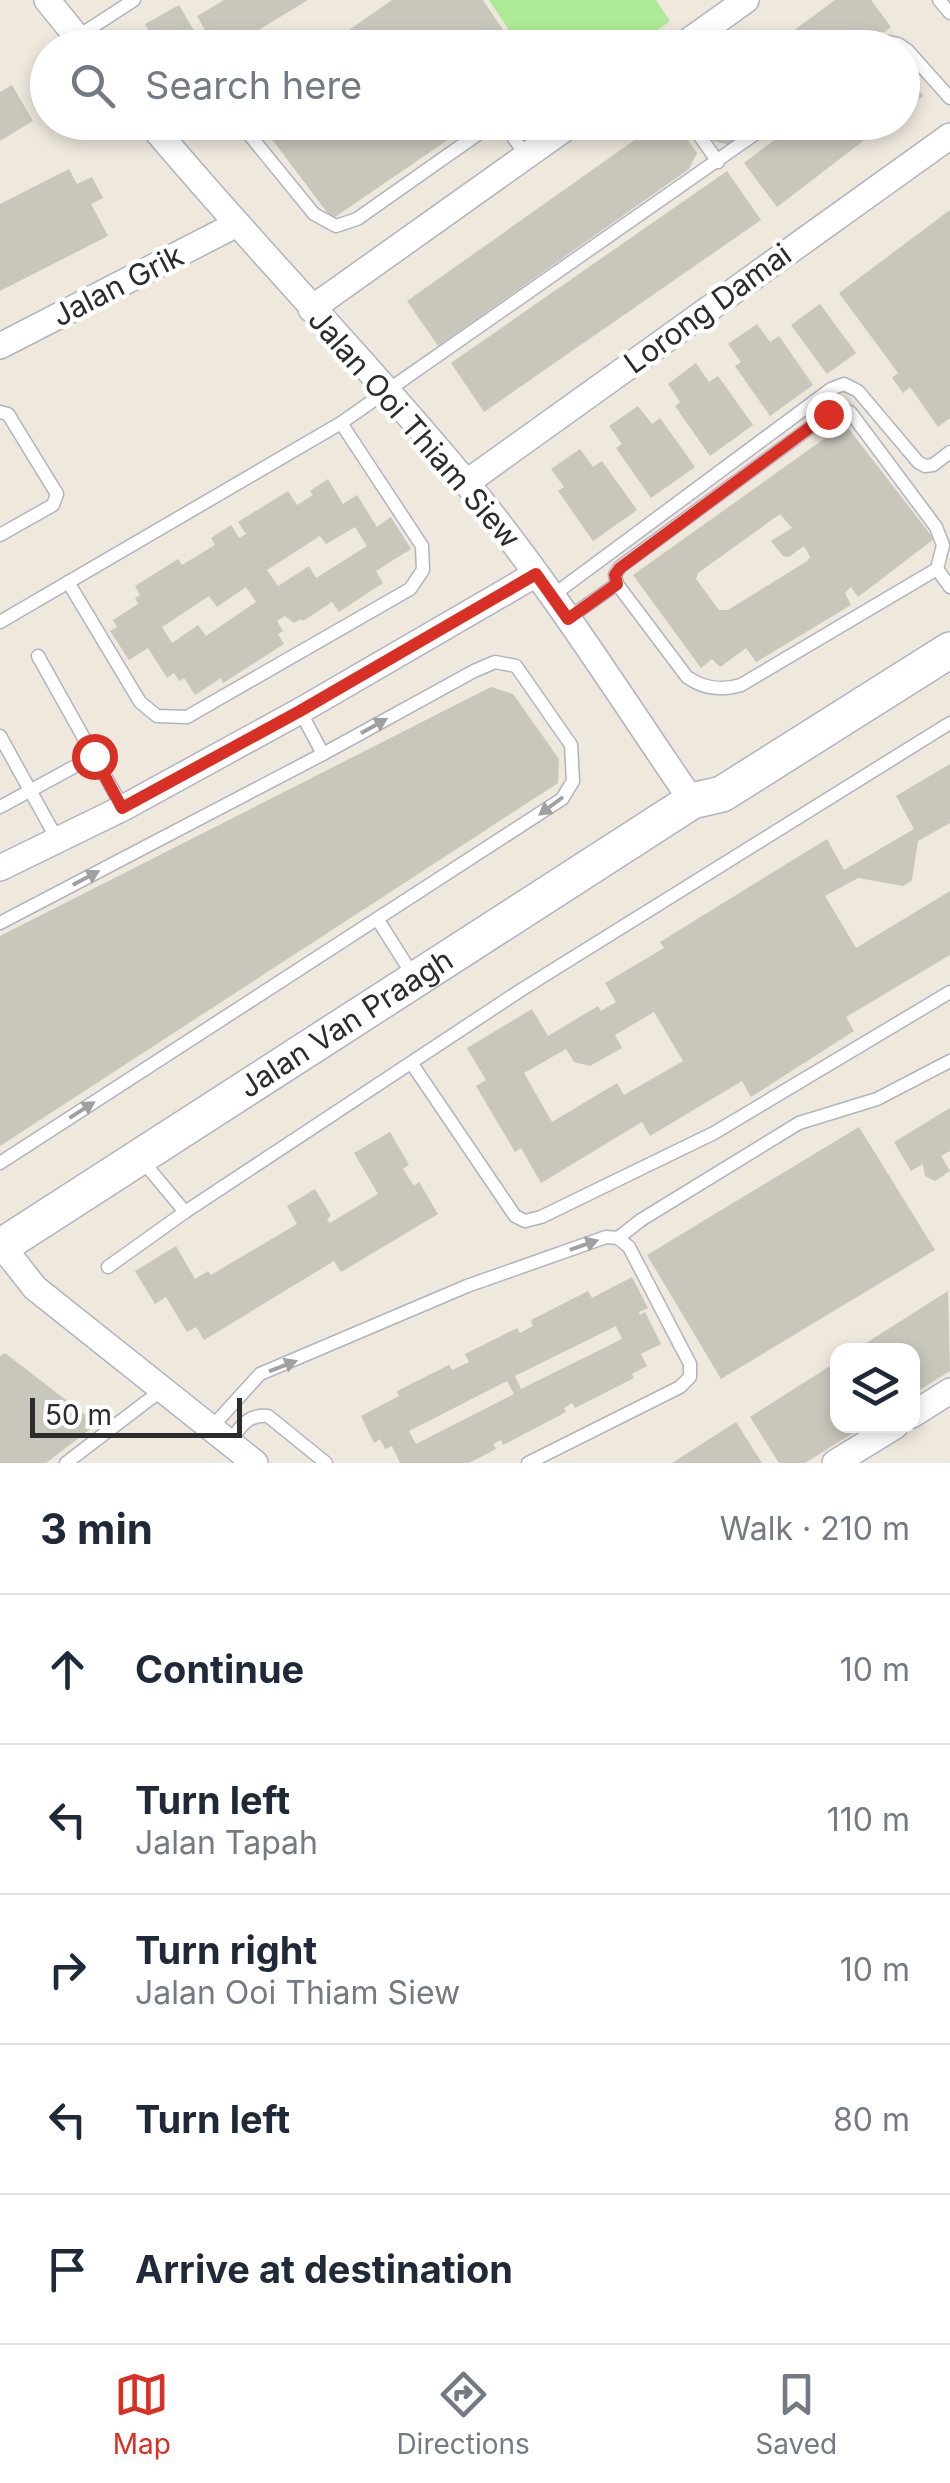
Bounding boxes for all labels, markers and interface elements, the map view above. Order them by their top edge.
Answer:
search box [30,30,920,140]
icon: search [65,58,120,113]
text: Search here [145,62,362,108]
street label: Lorong Damai [617,236,798,381]
street label: Jalan Grik [46,237,190,333]
street label: Jalan Ooi Thiam Siew [301,302,528,555]
route end [806,392,852,438]
one-way arrow [359,718,388,735]
route start [72,734,118,780]
one-way arrow [538,795,564,816]
one-way arrow [72,870,101,887]
street label: Jalan Van Praagh [232,941,459,1105]
one-way arrow [68,1102,96,1119]
one-way arrow [570,1236,600,1251]
map controls [830,1343,920,1433]
button: layers [830,1343,920,1433]
one-way arrow [268,1357,298,1373]
scale bar [30,1393,242,1438]
text: 50 m [45,1398,112,1432]
text: 3 min [40,1503,153,1554]
text: Walk · 210 m [720,1509,910,1548]
icon: ahead [40,1642,95,1697]
text: Continue [135,1646,304,1692]
text: 10 m [840,1650,910,1689]
text: Turn left [135,1777,290,1823]
icon: left [40,1792,95,1847]
text: 110 m [827,1800,910,1839]
text: Jalan Tapah [135,1823,318,1862]
text: Turn right [135,1927,317,1973]
icon: right [40,1942,95,1997]
text: 10 m [840,1950,910,1989]
text: Jalan Ooi Thiam Siew [135,1973,460,2012]
icon: left [40,2092,95,2147]
text: Turn left [135,2096,290,2142]
text: 80 m [833,2100,910,2139]
icon: arrive [40,2242,95,2297]
text: Arrive at destination [135,2246,513,2292]
tab: Map [113,2367,171,2461]
tab: Directions [396,2367,530,2461]
tab: Saved [755,2367,837,2461]

